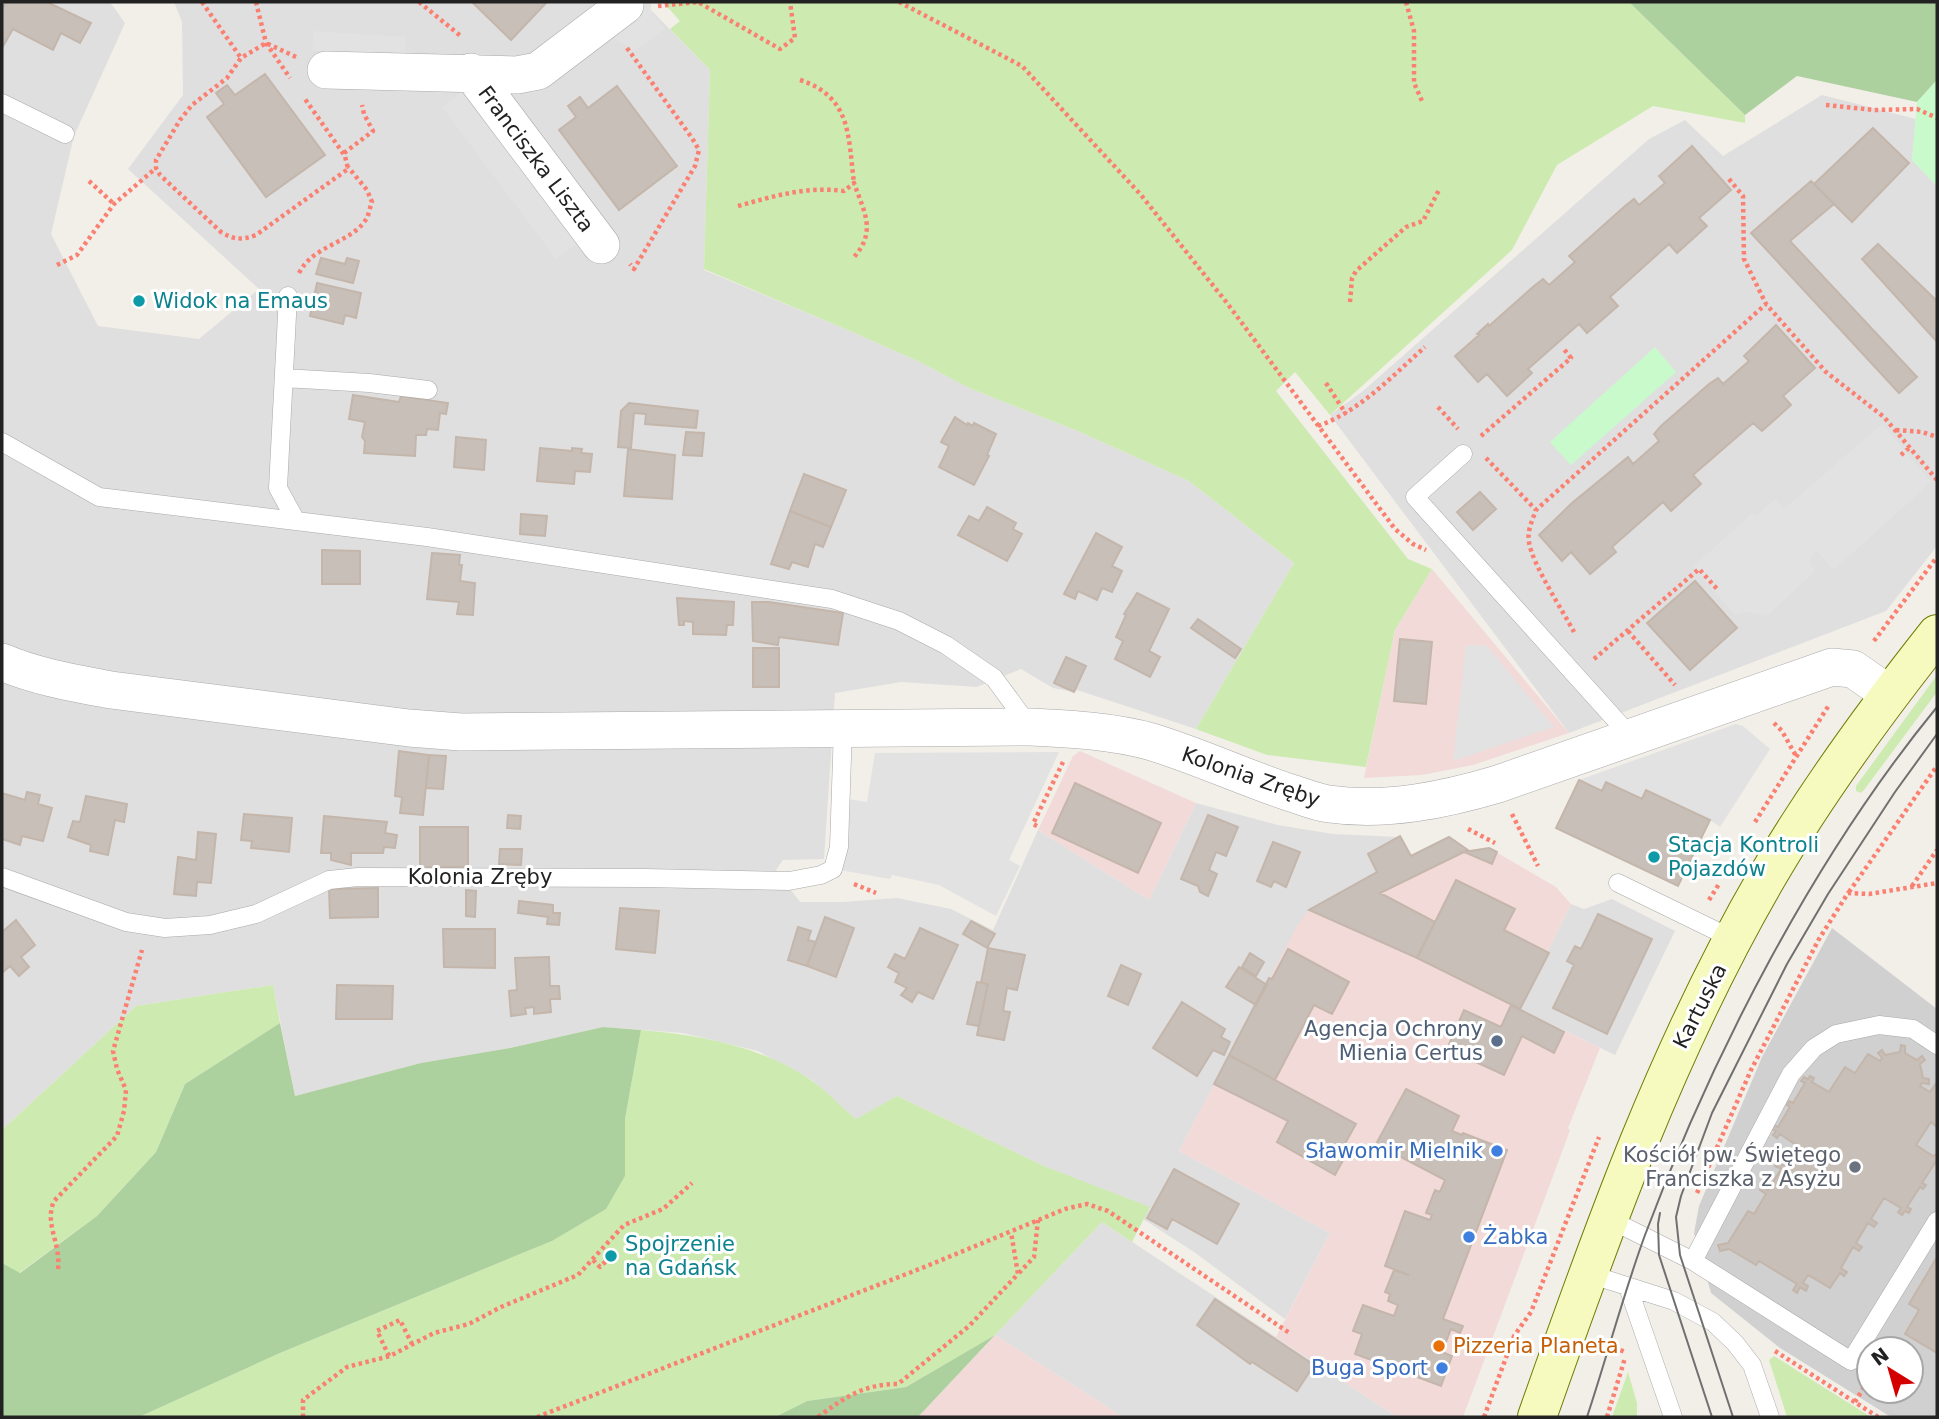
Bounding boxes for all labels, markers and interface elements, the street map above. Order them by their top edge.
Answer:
street label: Franciszka Liszta [473,81,599,237]
place label: Widok na Emaus [153,289,328,313]
marker: Widok na Emaus [131,293,147,309]
street label: Kolonia Zręby [1179,742,1323,812]
place label: Stacja Kontroli Pojazdów [1668,833,1819,881]
marker: Stacja Kontroli Pojazdów [1646,849,1662,865]
street label: Kolonia Zręby [408,865,552,889]
street label: Kartuska [1668,960,1732,1052]
place label: Agencja Ochrony Mienia Certus [1304,1017,1483,1065]
marker: Agencja Ochrony Mienia Certus [1489,1033,1505,1049]
place label: Sławomir Mielnik [1305,1139,1484,1163]
place label: Kościół pw. Świętego Franciszka z Asyżu [1623,1142,1841,1191]
marker: Sławomir Mielnik [1489,1143,1505,1159]
marker: Kościół pw. Świętego Franciszka z Asyżu [1847,1159,1863,1175]
place label: Żabka [1483,1224,1548,1249]
marker: Żabka [1461,1229,1477,1245]
place label: Spojrzenie na Gdańsk [625,1232,738,1280]
marker: Spojrzenie na Gdańsk [603,1248,619,1264]
place label: Pizzeria Planeta [1453,1334,1619,1358]
north arrow [1855,1335,1925,1405]
marker: Pizzeria Planeta [1431,1338,1447,1354]
text: N [1867,1343,1893,1370]
place label: Buga Sport [1311,1356,1428,1380]
marker: Buga Sport [1434,1360,1450,1376]

